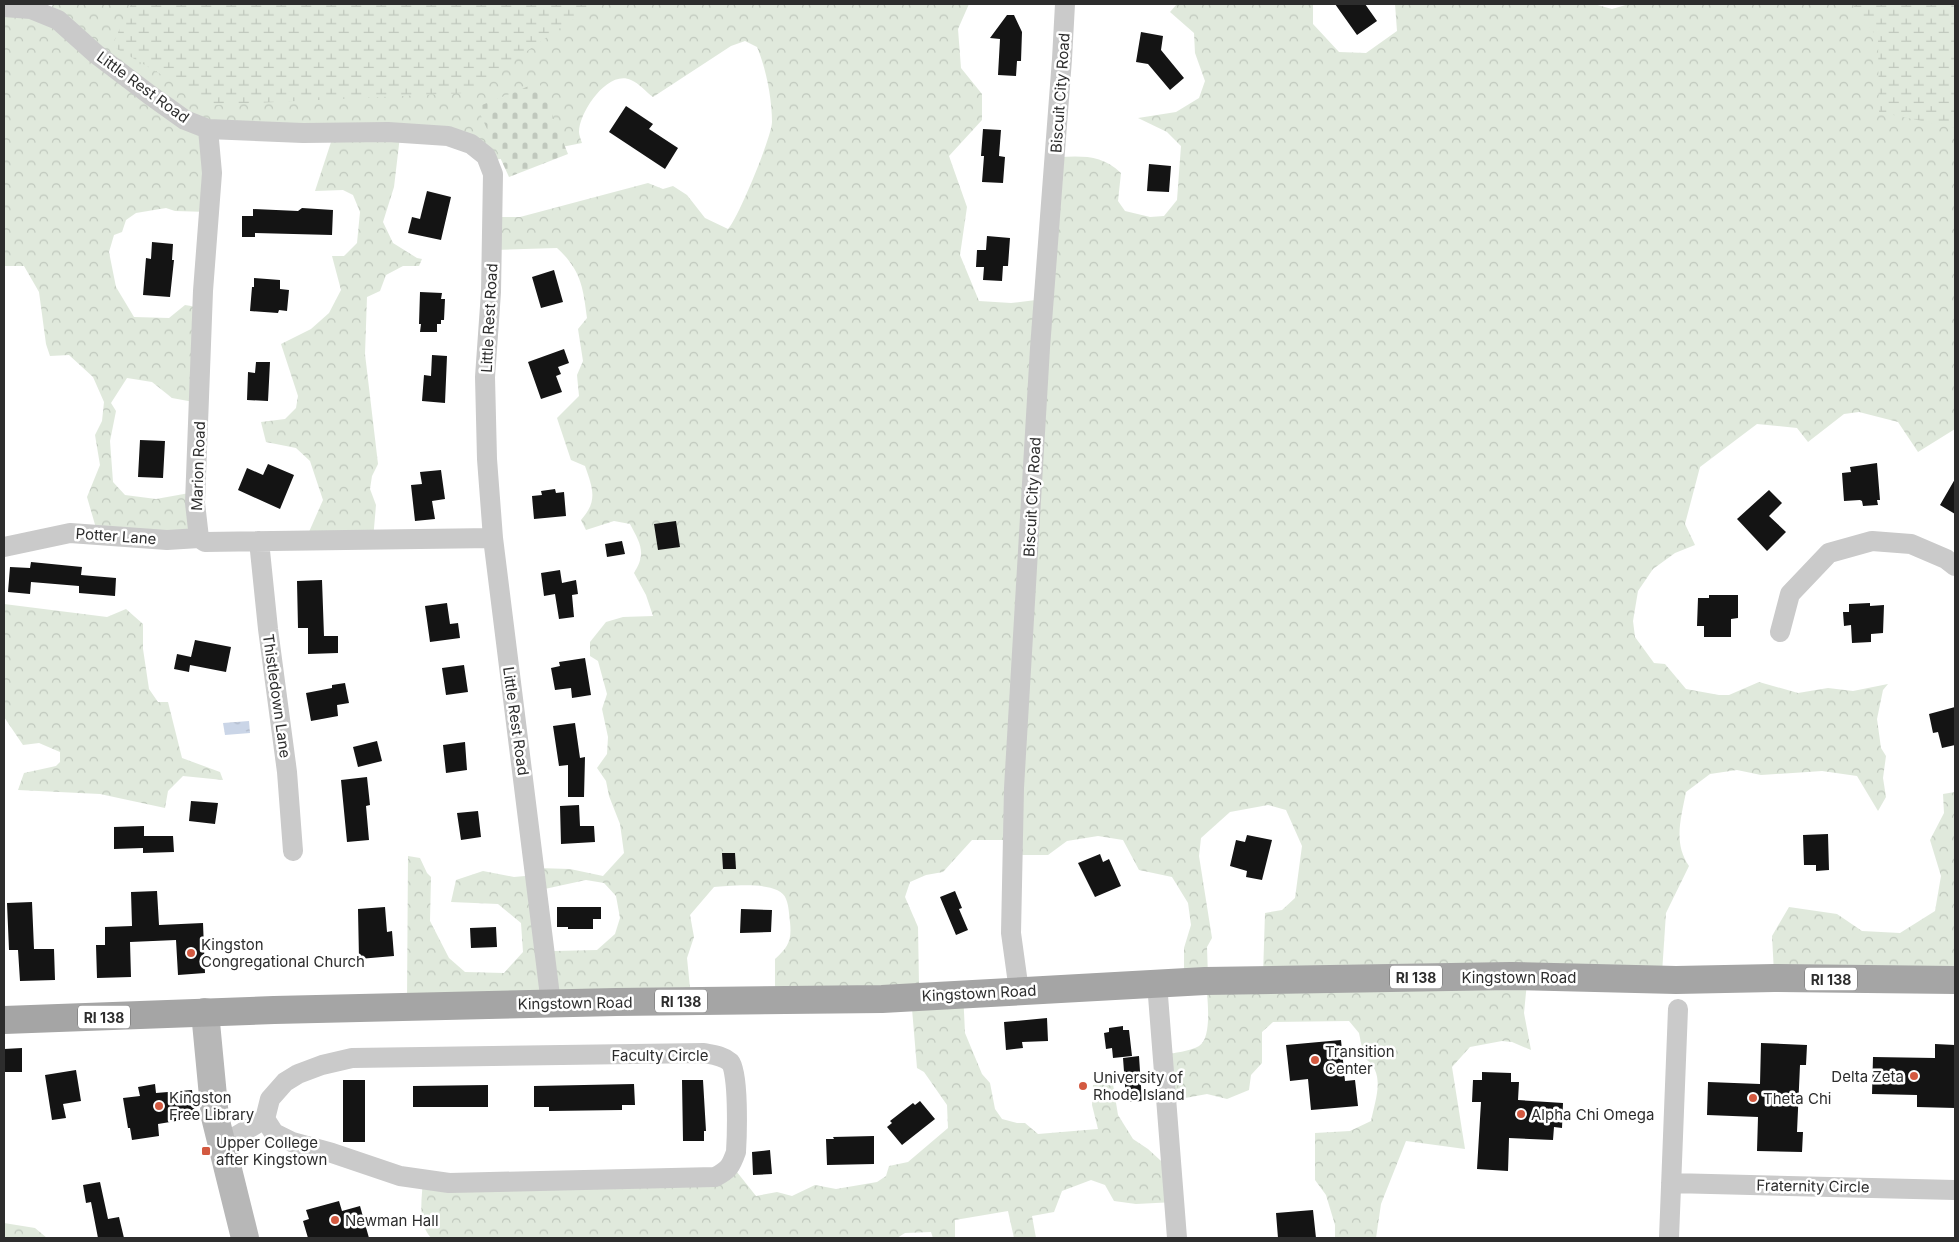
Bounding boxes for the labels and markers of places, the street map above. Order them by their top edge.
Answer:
place label: Kingston Congregational Church [201,935,365,971]
marker: Kingston Congregational Church [185,947,197,959]
place label: Transition Center [1325,1042,1395,1078]
marker: Transition Center [1309,1054,1321,1066]
place label: Delta Zeta [1831,1067,1904,1086]
place label: University of Rhode Island [1093,1068,1185,1104]
marker: Delta Zeta [1908,1070,1920,1082]
marker: University of Rhode Island [1077,1080,1089,1092]
place label: Kingston Free Library [169,1088,255,1124]
place label: Theta Chi [1763,1089,1831,1108]
marker: Theta Chi [1747,1092,1759,1104]
marker: Kingston Free Library [153,1100,165,1112]
place label: Alpha Chi Omega [1531,1105,1654,1124]
marker: Alpha Chi Omega [1515,1108,1527,1120]
place label: Upper College after Kingstown [216,1133,327,1169]
marker: Upper College after Kingstown [200,1145,212,1157]
place label: Newman Hall [345,1211,439,1230]
marker: Newman Hall [329,1214,341,1226]

